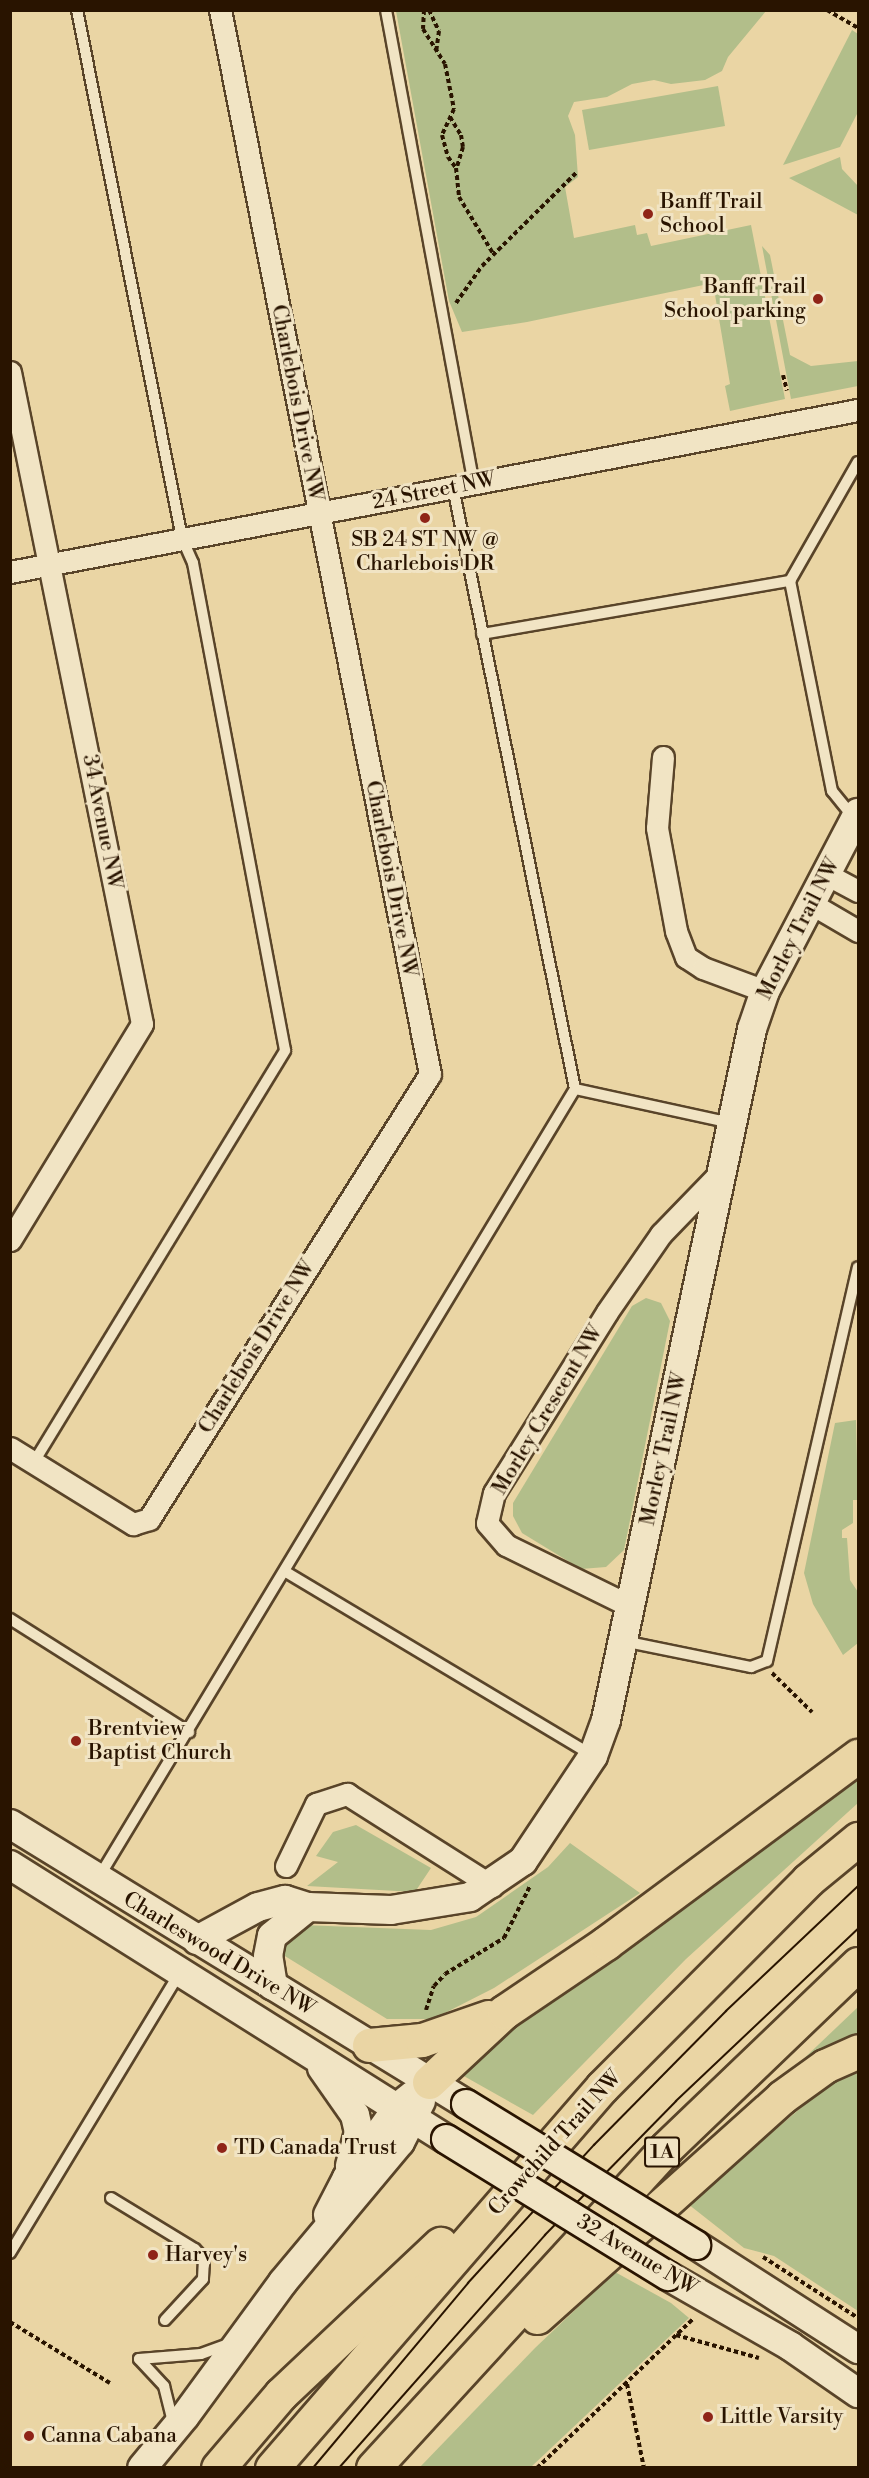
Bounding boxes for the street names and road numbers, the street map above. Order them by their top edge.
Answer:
street label: Charlebois Drive NW [266,303,328,503]
street label: 24 Street NW [370,467,498,515]
street label: 34 Avenue NW [77,752,127,892]
street label: Charlebois Drive NW [360,779,422,979]
street label: Morley Trail NW [752,854,846,1004]
street label: Charlebois Drive NW [193,1256,321,1438]
street label: Morley Crescent NW [487,1321,609,1499]
street label: Morley Trail NW [635,1370,693,1528]
street label: Charleswood Drive NW [119,1887,319,2021]
street label: Crowchild Trail NW [483,2065,627,2221]
road number: 1A [644,2135,680,2169]
street label: 32 Avenue NW [572,2209,702,2301]

